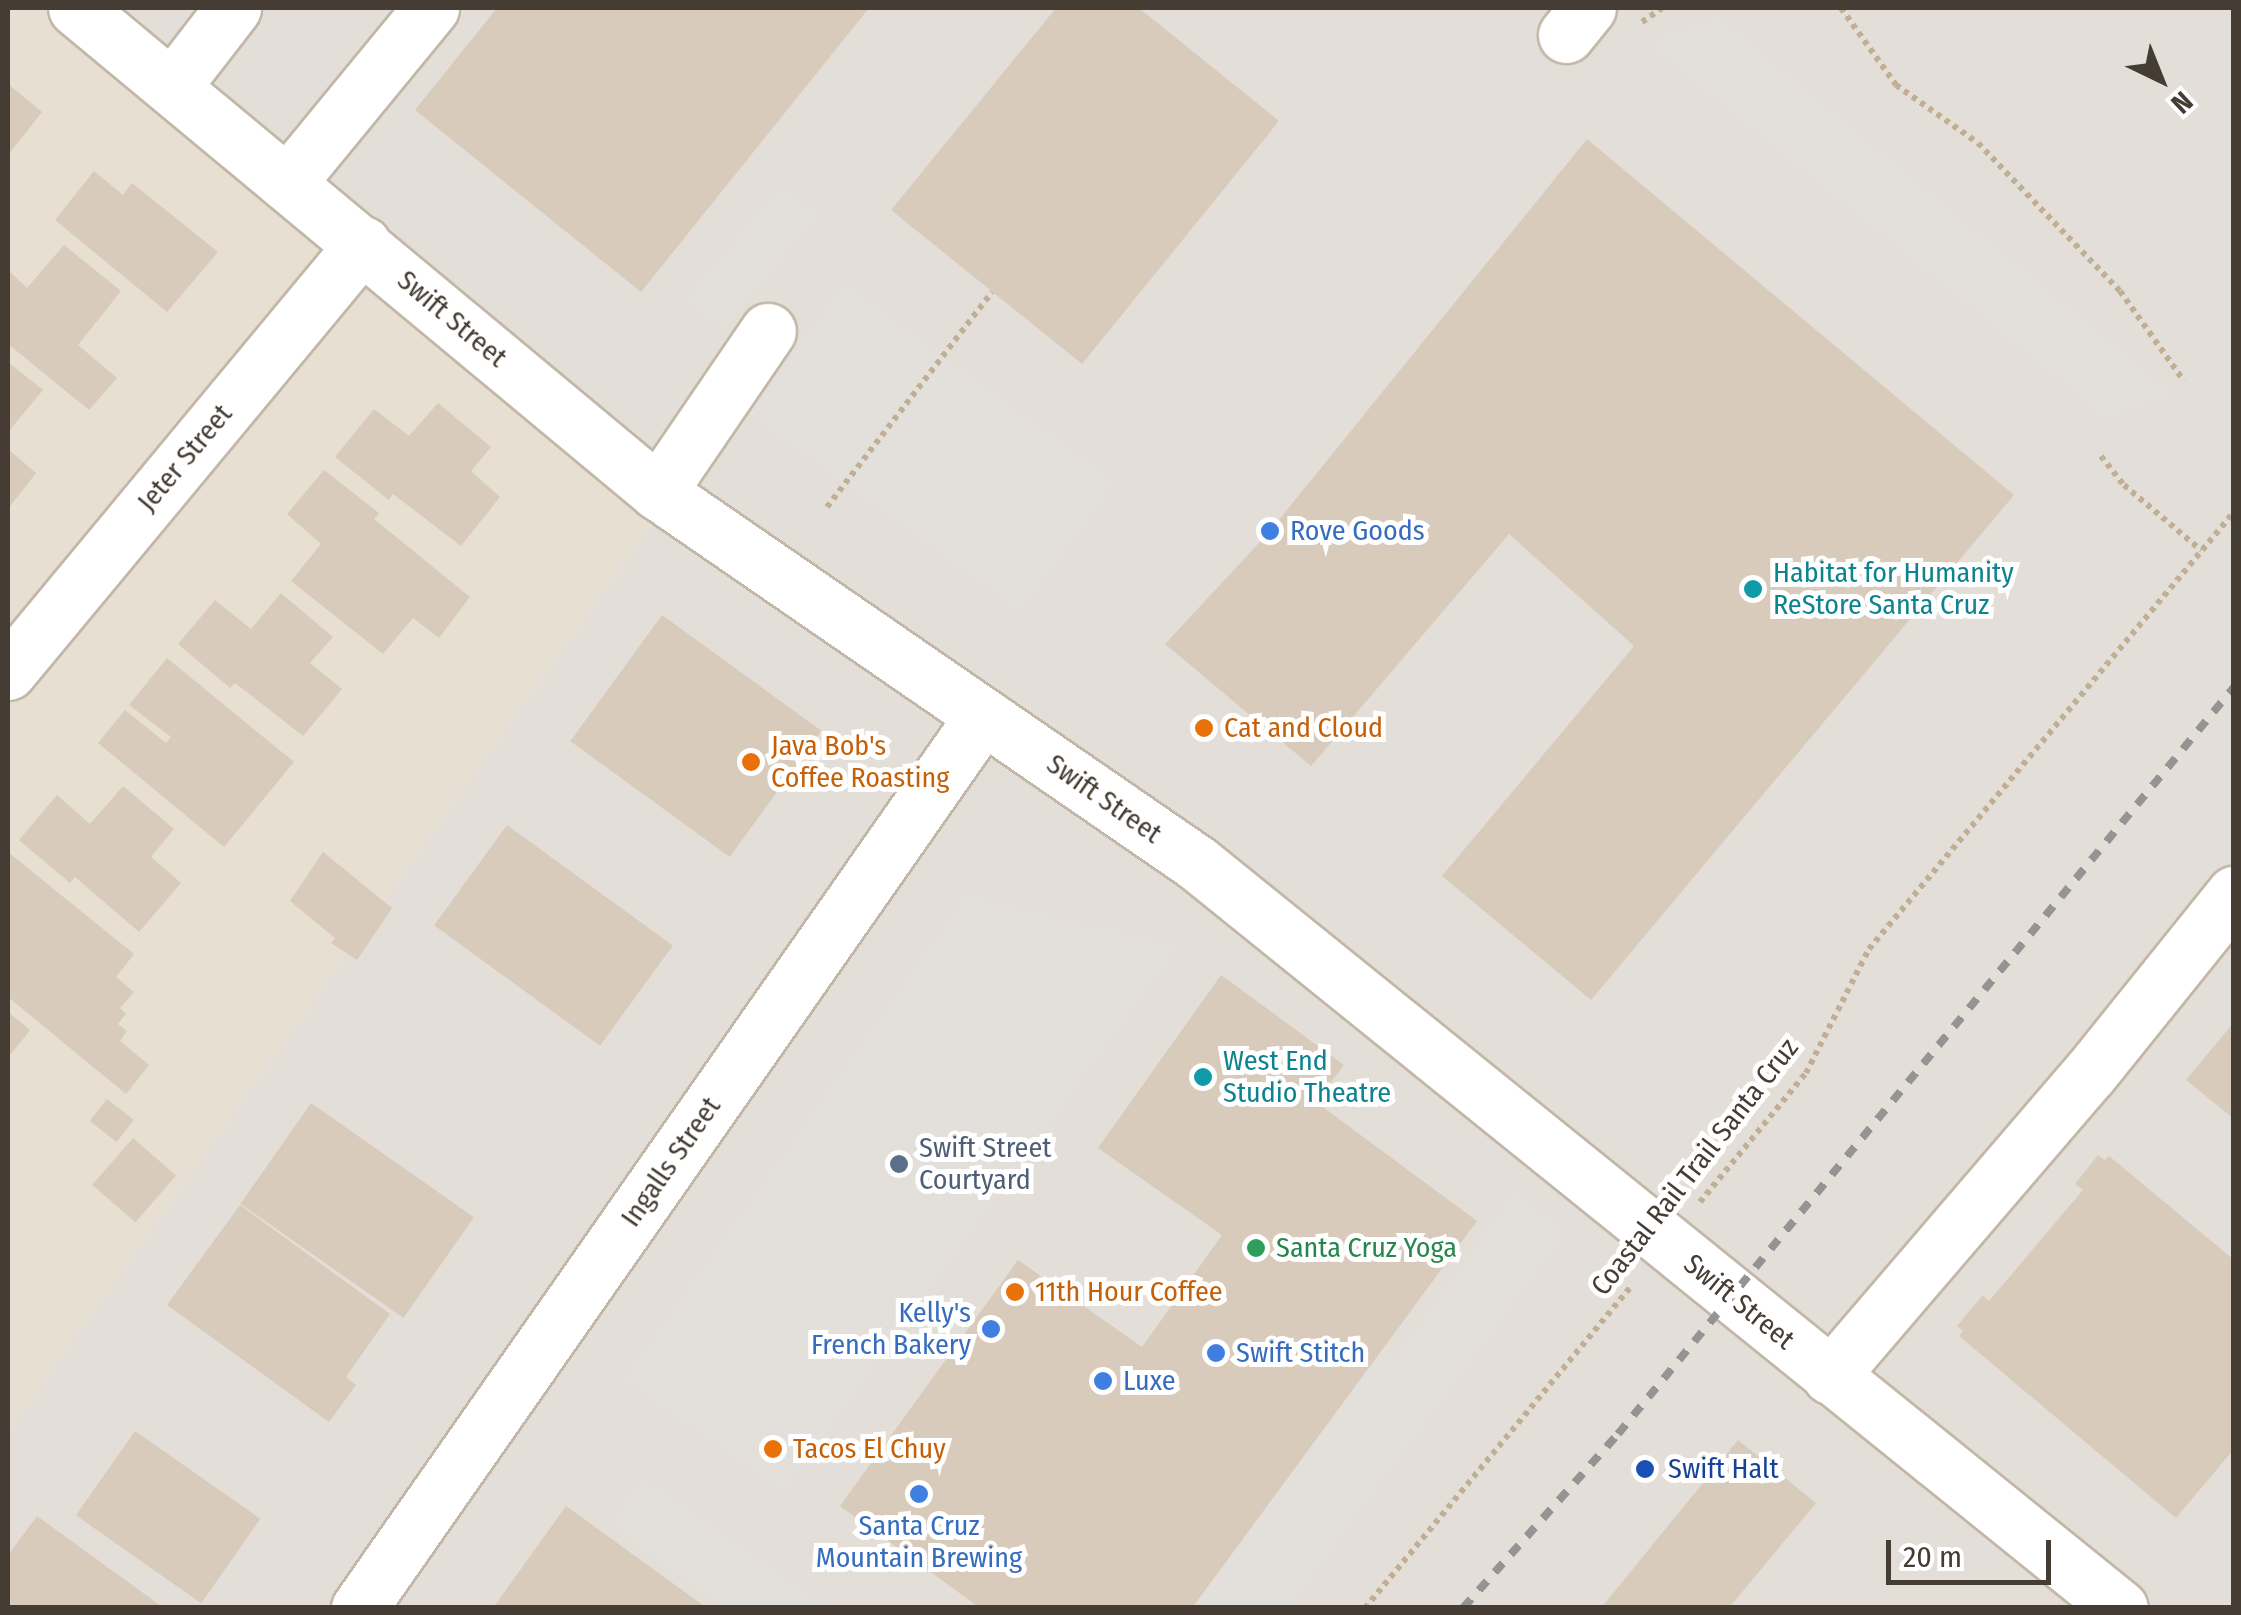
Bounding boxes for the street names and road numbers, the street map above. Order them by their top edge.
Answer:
street label: Swift Street [390,264,514,374]
street label: Jeter Street [131,398,239,518]
street label: Swift Street [1040,747,1168,851]
street label: Coastal Rail Trail Santa Cruz [1584,1032,1806,1302]
street label: Ingalls Street [614,1091,728,1233]
street label: Swift Street [1677,1247,1801,1357]

